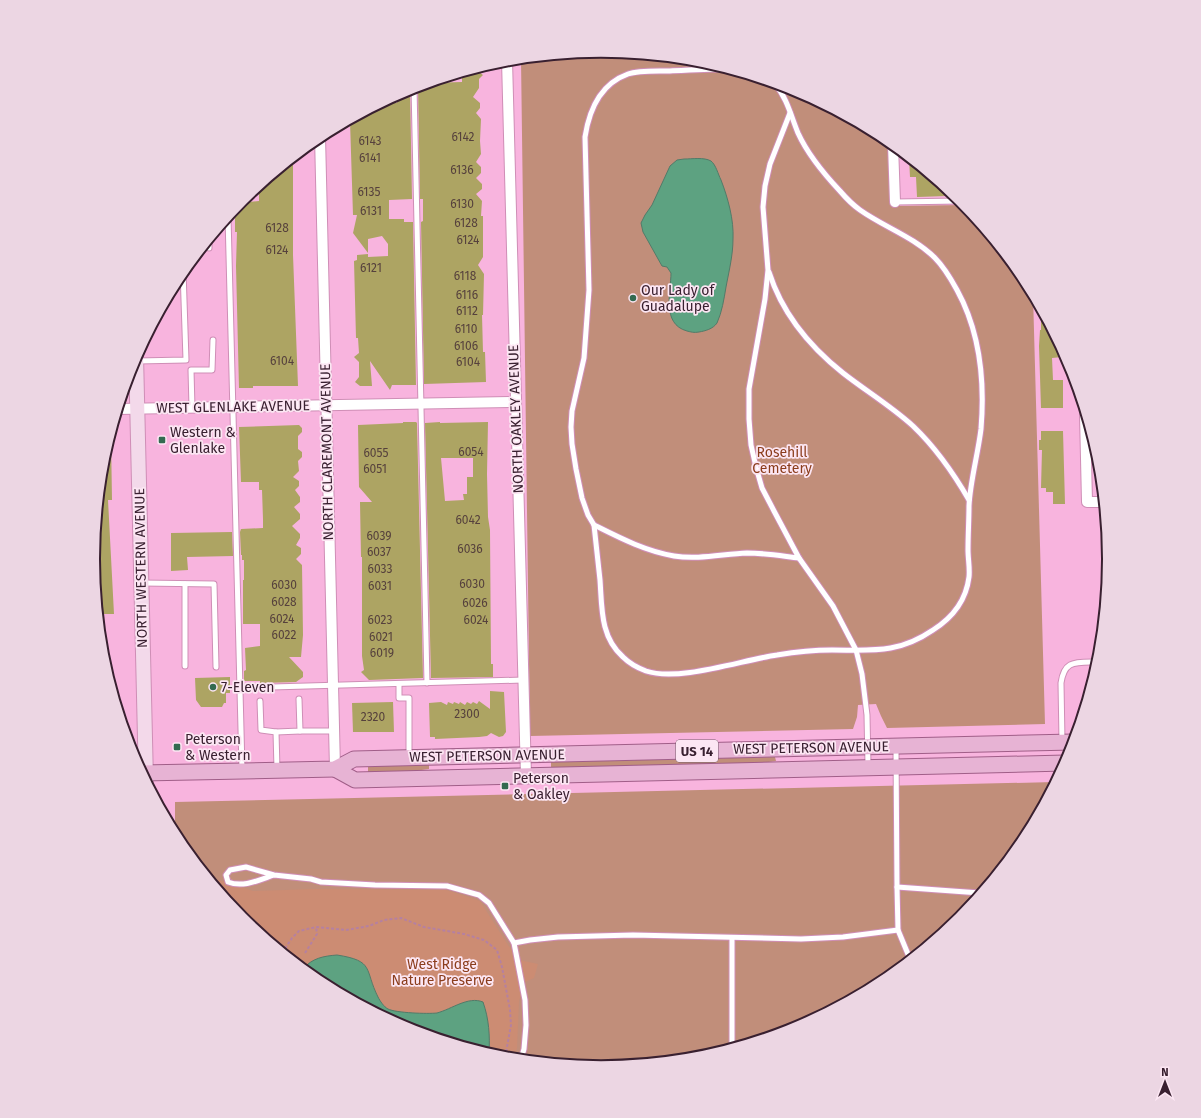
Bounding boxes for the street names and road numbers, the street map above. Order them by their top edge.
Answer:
street label: NORTH OAKLEY AVENUE [505,344,527,494]
street label: NORTH CLAREMONT AVENUE [317,363,337,541]
street label: WEST GLENLAKE AVENUE [156,397,310,417]
street label: NORTH WESTERN AVENUE [131,488,151,648]
street label: WEST PETERSON AVENUE [733,738,889,758]
road number: US 14 [676,740,718,762]
street label: WEST PETERSON AVENUE [409,746,565,766]

